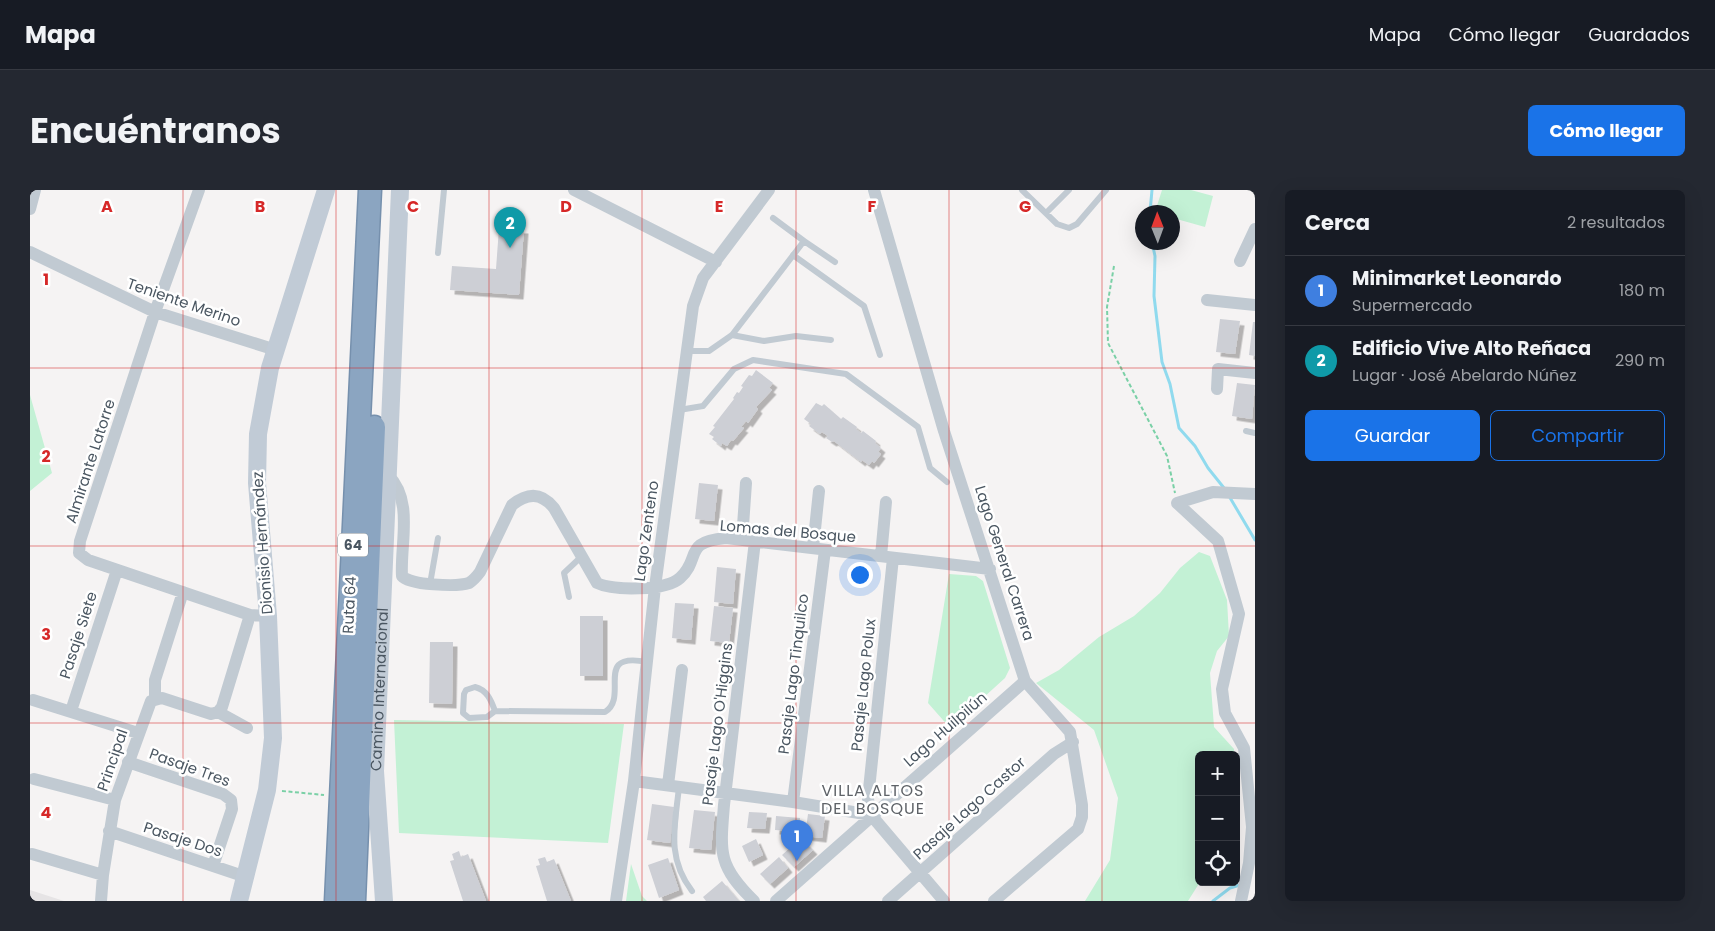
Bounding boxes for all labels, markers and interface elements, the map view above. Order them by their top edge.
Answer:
text: Mapa [25,18,96,51]
text: Mapa [1369,22,1421,47]
text: Cómo llegar [1449,22,1560,47]
text: Guardados [1588,22,1690,47]
button: Cómo llegar [1528,105,1685,156]
text: Encuéntranos [30,106,281,155]
text: A [101,195,113,218]
text: B [255,195,265,218]
text: C [407,195,419,218]
text: D [560,195,572,218]
text: E [715,195,723,218]
text: F [868,195,877,218]
text: G [1019,195,1031,218]
north arrow [1135,205,1180,250]
pin: 2 [494,207,526,248]
text: Cerca [1305,208,1370,237]
text: 2 resultados [1567,211,1665,234]
text: Minimarket Leonardo [1352,265,1562,292]
text: 1 [43,268,49,291]
street label: Teniente Merino [124,273,244,331]
text: 1 [1318,279,1324,302]
text: 180 m [1619,279,1665,302]
text: Supermercado [1352,294,1472,317]
text: Edificio Vive Alto Reñaca [1352,335,1591,362]
text: 2 [1316,349,1326,372]
text: 290 m [1615,349,1665,372]
text: Lugar · José Abelardo Núñez [1352,364,1576,387]
street label: Almirante Latorre [60,396,120,526]
button: Guardar [1305,410,1480,461]
button: Compartir [1490,410,1665,461]
text: 2 [41,445,51,468]
street label: Dionisio Hernández [247,471,277,615]
street label: Lago Zenteno [629,479,663,583]
street label: Lago General Carrera [970,483,1040,643]
street label: Lomas del Bosque [719,515,857,547]
road number: 64 [338,534,368,556]
your location [847,562,873,588]
street label: Ruta 64 [337,576,361,634]
street label: Pasaje Siete [54,589,102,681]
street label: Pasaje Lago Tinquilco [773,593,813,755]
street label: Camino Internacional [365,607,393,771]
street label: Pasaje Lago Polux [846,618,880,752]
text: 3 [41,623,51,646]
street label: Pasaje Lago O'Higgins [697,641,737,807]
street label: Lago Huilpilún [899,687,991,771]
street label: Principal [92,726,132,794]
street label: Pasaje Tres [147,743,234,791]
map controls [1195,751,1240,886]
button: + [1195,751,1240,796]
street label: Pasaje Lago Castor [908,752,1030,864]
district label: VILLA ALTOS DEL BOSQUE [821,779,925,820]
button: − [1195,796,1240,841]
text: 4 [41,801,52,824]
street label: Pasaje Dos [141,816,225,862]
pin: 1 [781,820,813,861]
button: locate [1195,841,1240,886]

